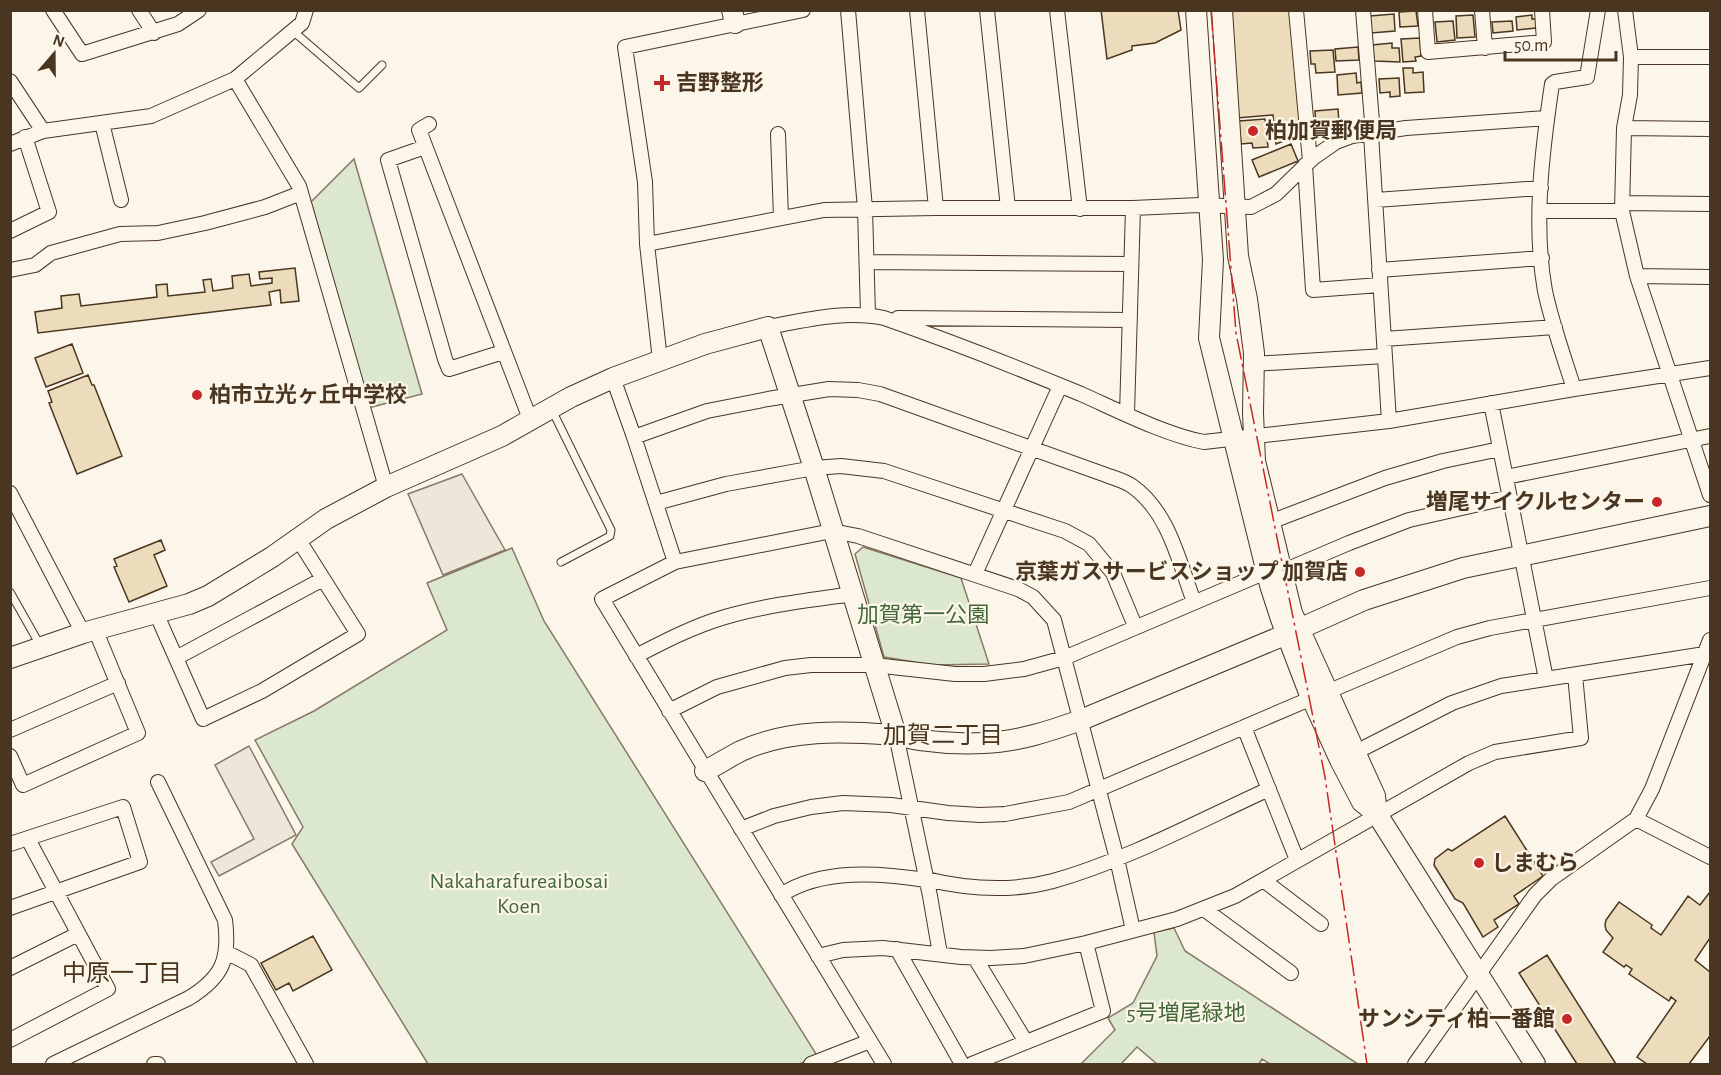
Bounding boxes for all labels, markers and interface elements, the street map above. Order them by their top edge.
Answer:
north arrow [24,24,84,84]
scale bar [1505,24,1616,62]
text: N [51,31,67,50]
text: 50 m [1514,37,1548,55]
place label: 吉野整形 [676,71,764,94]
marker: 吉野整形 [653,74,671,92]
place label: 柏加賀郵便局 [1265,119,1397,142]
marker: 柏加賀郵便局 [1246,124,1260,138]
place label: 柏市立光ヶ丘中学校 [209,383,407,406]
marker: 柏市立光ヶ丘中学校 [190,388,204,402]
place label: 増尾サイクルセンター [1426,490,1645,513]
marker: 増尾サイクルセンター [1650,495,1664,509]
place label: 京葉ガスサービスショップ 加賀店 [1015,560,1348,583]
marker: 京葉ガスサービスショップ 加賀店 [1353,565,1367,579]
park label: 加賀第一公園 [857,603,989,626]
district label: 加賀二丁目 [883,722,1003,748]
place label: しまむら [1491,852,1579,874]
marker: しまむら [1472,856,1486,870]
park label: Nakaharafureaibosai Koen [430,870,608,917]
district label: 中原一丁目 [62,960,182,986]
park label: 5号増尾緑地 [1126,1001,1246,1024]
place label: サンシティ柏一番館 [1358,1007,1555,1030]
marker: サンシティ柏一番館 [1560,1012,1574,1026]

